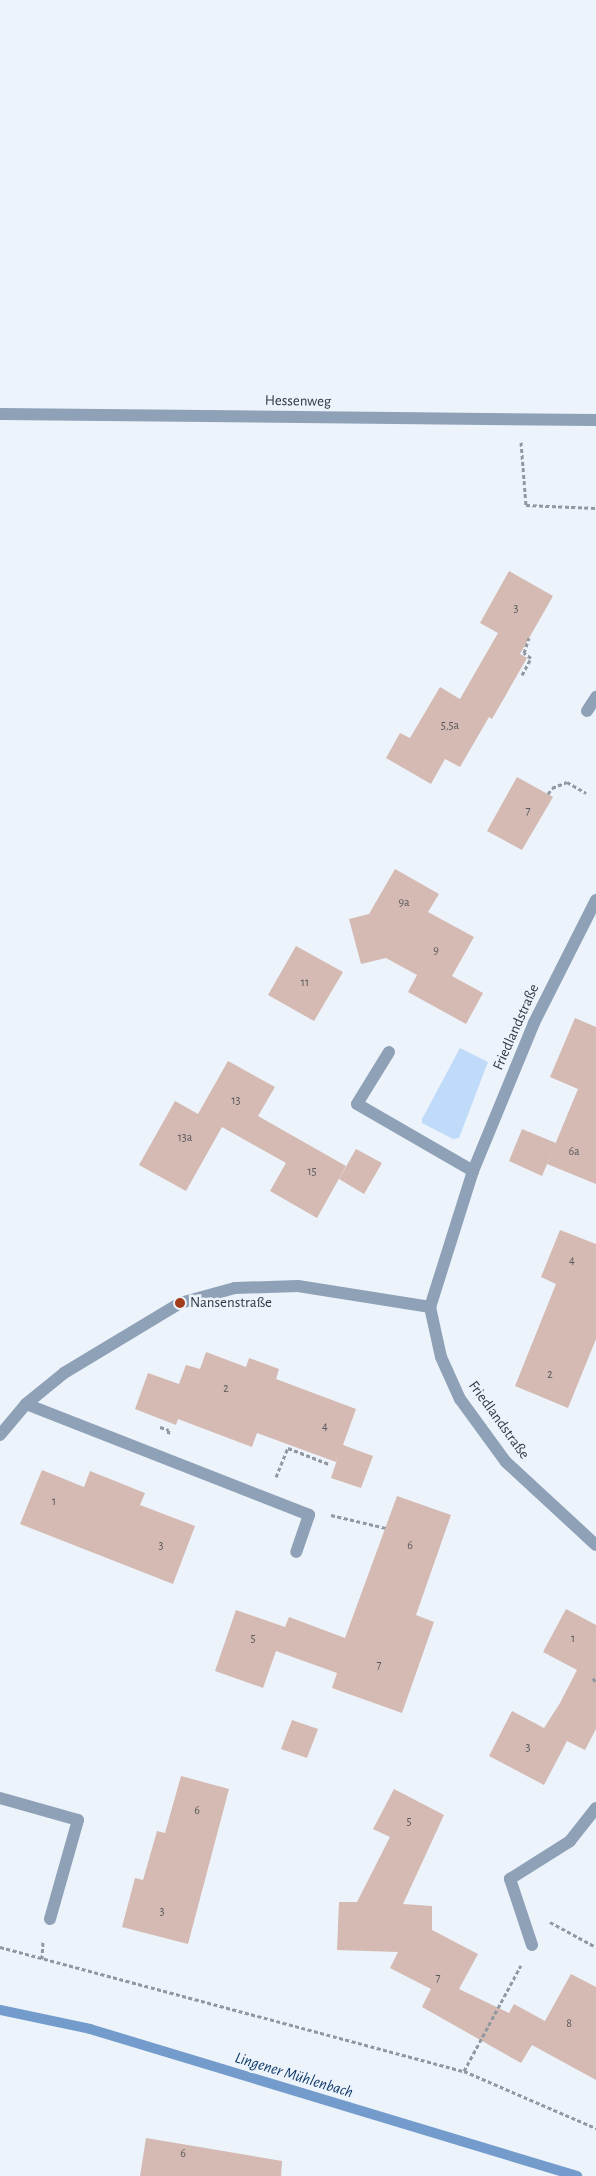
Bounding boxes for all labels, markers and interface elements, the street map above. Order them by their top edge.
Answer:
street label: Hessenweg [265,391,331,411]
house number: 3 [514,602,518,616]
house number: 5,5a [441,719,459,733]
house number: 7 [525,804,531,818]
house number: 9a [398,896,410,910]
house number: 9 [433,944,439,958]
house number: 11 [301,976,309,990]
street label: Friedlandstraße [489,981,543,1073]
house number: 13 [231,1094,241,1108]
house number: 13a [178,1131,192,1145]
house number: 6a [568,1145,580,1159]
house number: 15 [307,1165,317,1179]
house number: 4 [569,1254,575,1268]
place label: Nansenstraße [190,1294,272,1312]
marker: Nansenstraße [174,1297,186,1309]
house number: 2 [547,1368,553,1382]
street label: Friedlandstraße [465,1377,533,1463]
house number: 2 [223,1382,229,1396]
house number: 4 [322,1420,328,1434]
house number: 1 [52,1495,56,1509]
house number: 3 [159,1539,163,1553]
house number: 6 [407,1539,413,1553]
house number: 5 [250,1632,256,1646]
house number: 1 [571,1632,575,1646]
house number: 7 [376,1658,382,1672]
house number: 3 [526,1741,530,1755]
house number: 6 [194,1804,200,1818]
house number: 5 [406,1815,412,1829]
house number: 3 [160,1905,164,1919]
house number: 7 [435,1971,441,1985]
house number: 8 [566,2017,572,2031]
water label: Lingener Mühlenbach [233,2048,355,2102]
house number: 6 [180,2147,186,2161]

